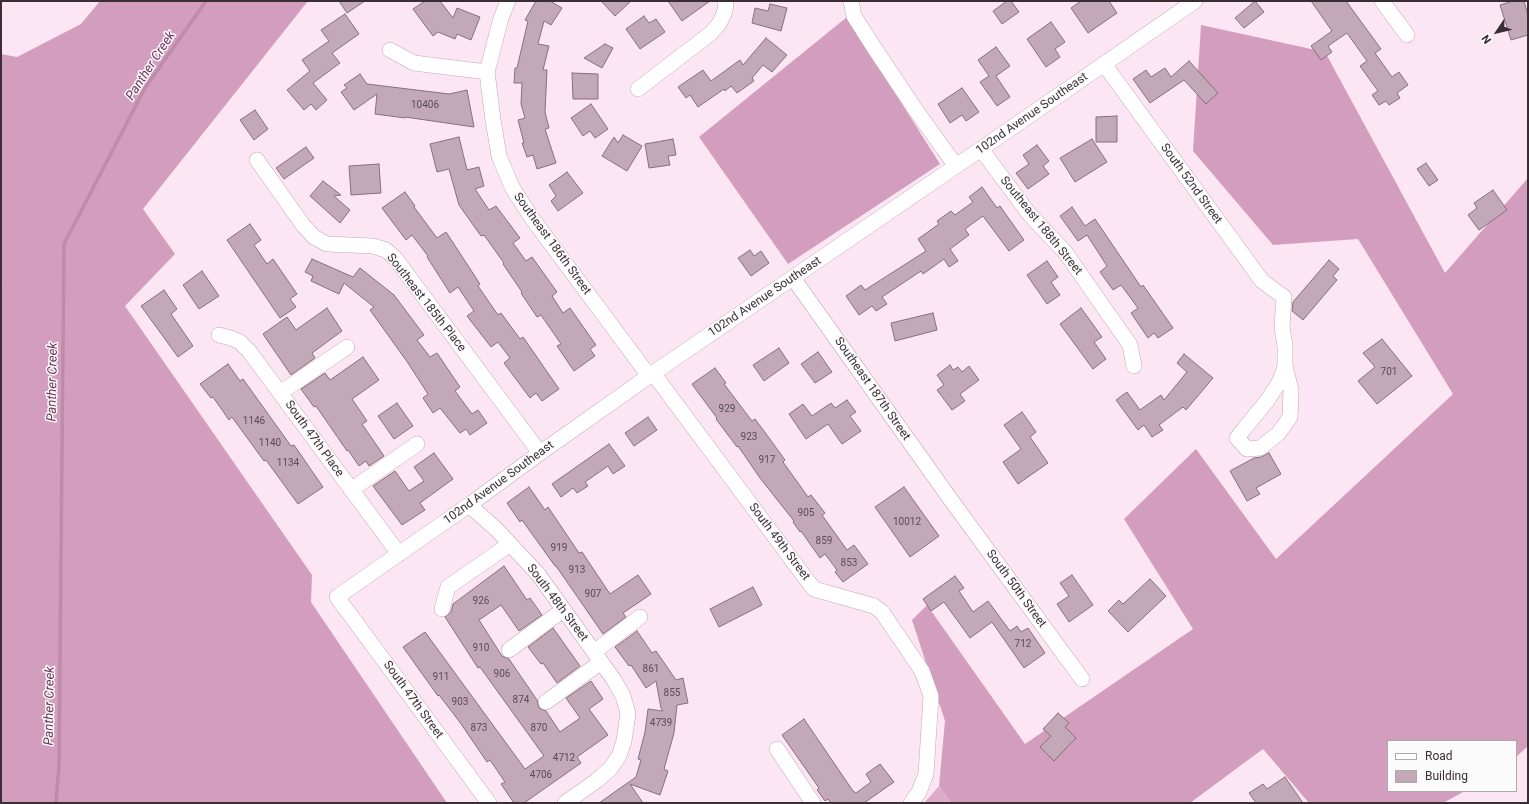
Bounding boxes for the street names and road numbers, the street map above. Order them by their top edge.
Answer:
street label: 102nd Avenue Southeast [973,70,1091,158]
street label: South 52nd Street [1157,141,1225,227]
street label: Southeast 188th Street [997,174,1085,278]
street label: Southeast 186th Street [510,190,594,298]
street label: Southeast 185th Place [383,251,469,355]
street label: 102nd Avenue Southeast [706,254,824,340]
street label: Southeast 187th Street [831,335,913,443]
street label: South 47th Place [282,398,346,480]
street label: 102nd Avenue Southeast [441,438,557,528]
street label: South 49th Street [745,501,813,583]
street label: South 50th Street [983,547,1049,631]
street label: South 48th Street [523,562,591,644]
street label: South 47th Street [380,658,446,742]

